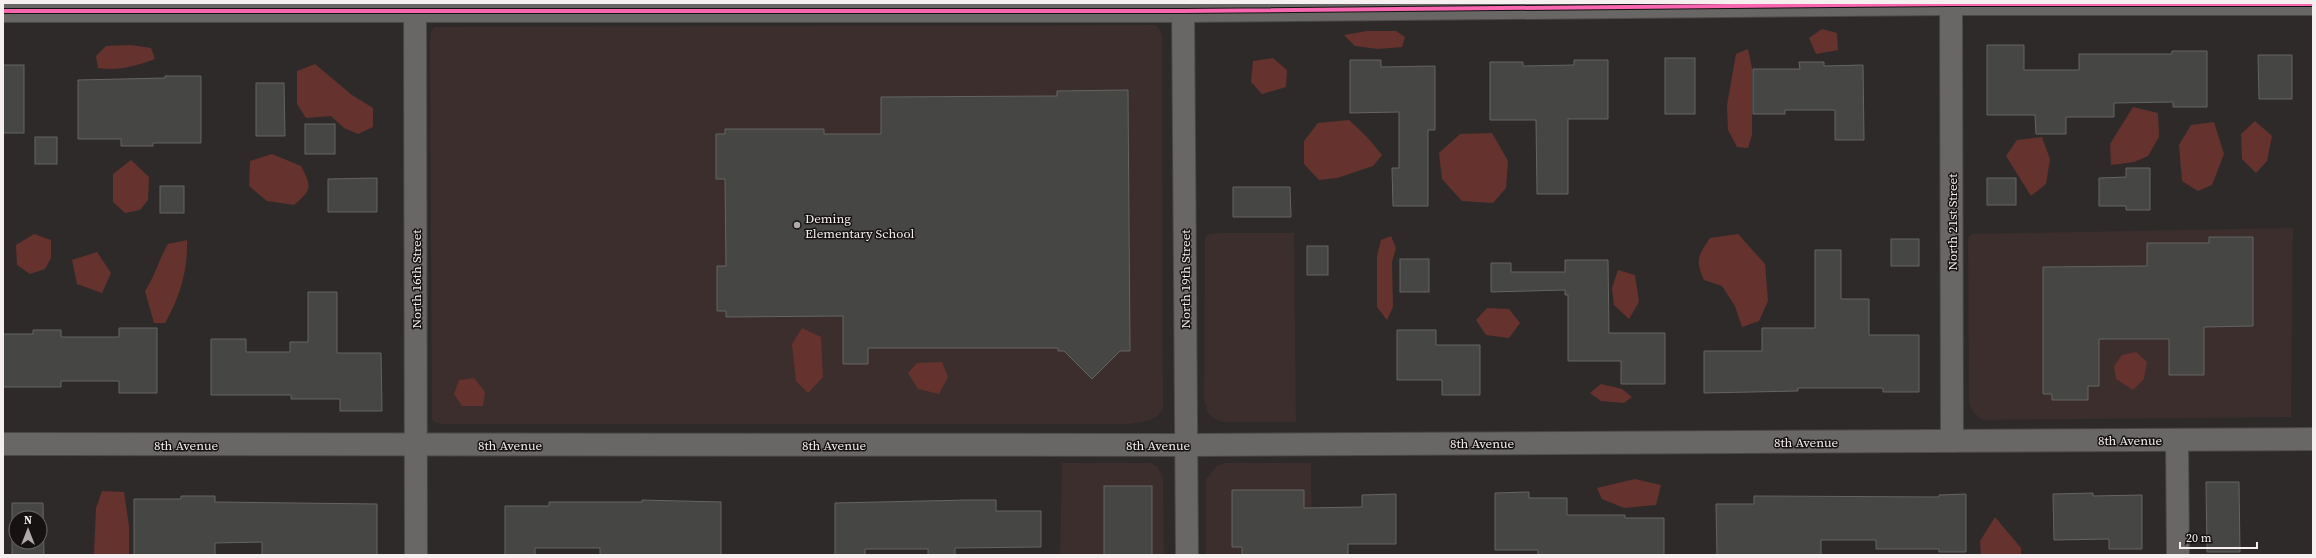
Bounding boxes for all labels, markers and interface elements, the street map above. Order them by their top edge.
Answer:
street label: North 21st Street [1944,173,1961,270]
place label: Deming Elementary School [805,210,914,242]
marker: Deming Elementary School [792,220,802,230]
street label: North 16th Street [408,229,425,329]
street label: North 19th Street [1177,229,1194,329]
street label: 8th Avenue [2098,432,2162,449]
street label: 8th Avenue [1774,434,1838,451]
street label: 8th Avenue [1450,435,1514,452]
street label: 8th Avenue [154,437,218,454]
street label: 8th Avenue [478,437,542,454]
street label: 8th Avenue [802,437,866,454]
street label: 8th Avenue [1126,437,1190,454]
north arrow [8,510,48,550]
text: N [24,513,32,528]
scale bar [2180,524,2257,550]
text: 20 m [2186,530,2212,546]

